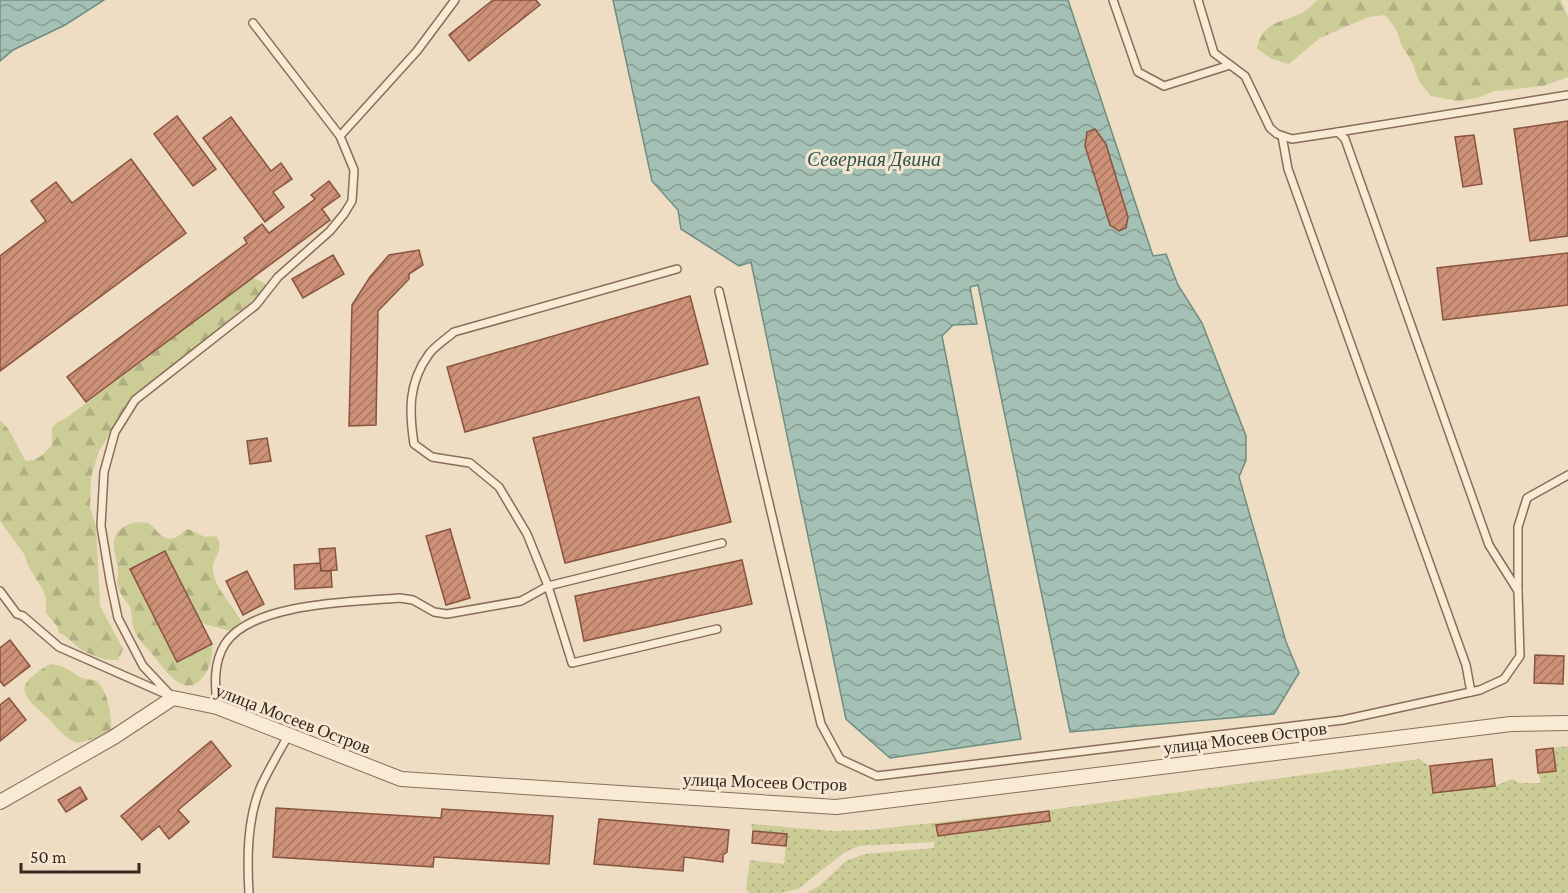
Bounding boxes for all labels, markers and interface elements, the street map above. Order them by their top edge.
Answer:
water label: Северная Двина [807,148,941,171]
street label: улица Мосеев Остров [213,680,373,758]
street label: улица Мосеев Остров [1162,718,1328,758]
street label: улица Мосеев Остров [682,769,848,795]
scale bar [21,836,140,874]
text: 50 m [30,847,67,867]

